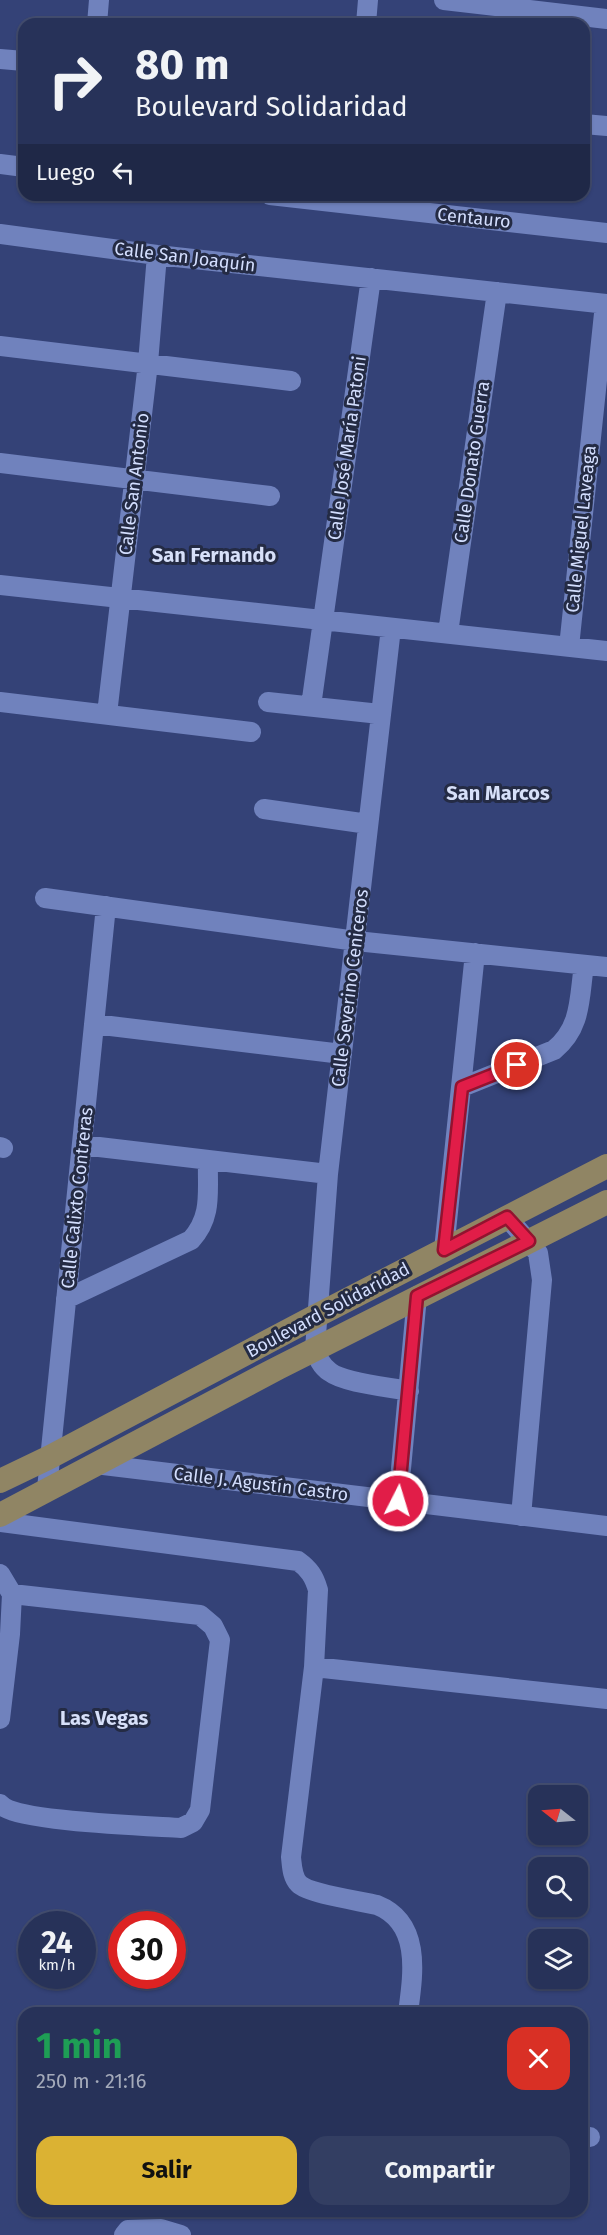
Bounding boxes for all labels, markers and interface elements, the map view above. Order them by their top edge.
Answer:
text: 80 m [135,40,229,90]
icon: right [36,42,114,120]
text: Boulevard Solidaridad [135,91,408,123]
icon: left [107,156,140,189]
text: Luego [36,159,95,186]
street label: Centauro [436,203,512,233]
street label: Calle San Joaquín [113,237,257,277]
street label: Calle José María Patoni [323,355,371,541]
street label: Calle Donato Guerra [450,380,494,544]
street label: Calle San Antonio [114,412,154,556]
street label: Calle Miguel Laveaga [561,444,601,614]
district label: San Fernando [152,543,277,567]
district label: San Marcos [446,781,550,805]
street label: Calle Severino Ceniceros [327,888,373,1088]
pin [491,1039,542,1090]
icon: arrive [500,1048,533,1081]
street label: Calle Calixto Contreras [57,1106,97,1290]
street label: Boulevard Solidaridad [243,1258,413,1362]
street label: Calle J. Agustín Castro [172,1462,350,1506]
position arrow [366,1469,430,1533]
district label: Las Vegas [60,1706,148,1730]
north arrow [528,1785,588,1845]
map controls [528,1785,588,1989]
button: search [528,1857,588,1917]
speed limit sign: 30 [108,1911,186,1989]
text: 24 [41,1925,73,1961]
button: layers [528,1929,588,1989]
text: km/h [38,1956,76,1974]
text: 1 min [36,2024,123,2068]
button: close [507,2027,570,2090]
text: 250 m · 21:16 [36,2069,146,2093]
button: Salir [36,2136,297,2205]
button: Compartir [309,2136,570,2205]

